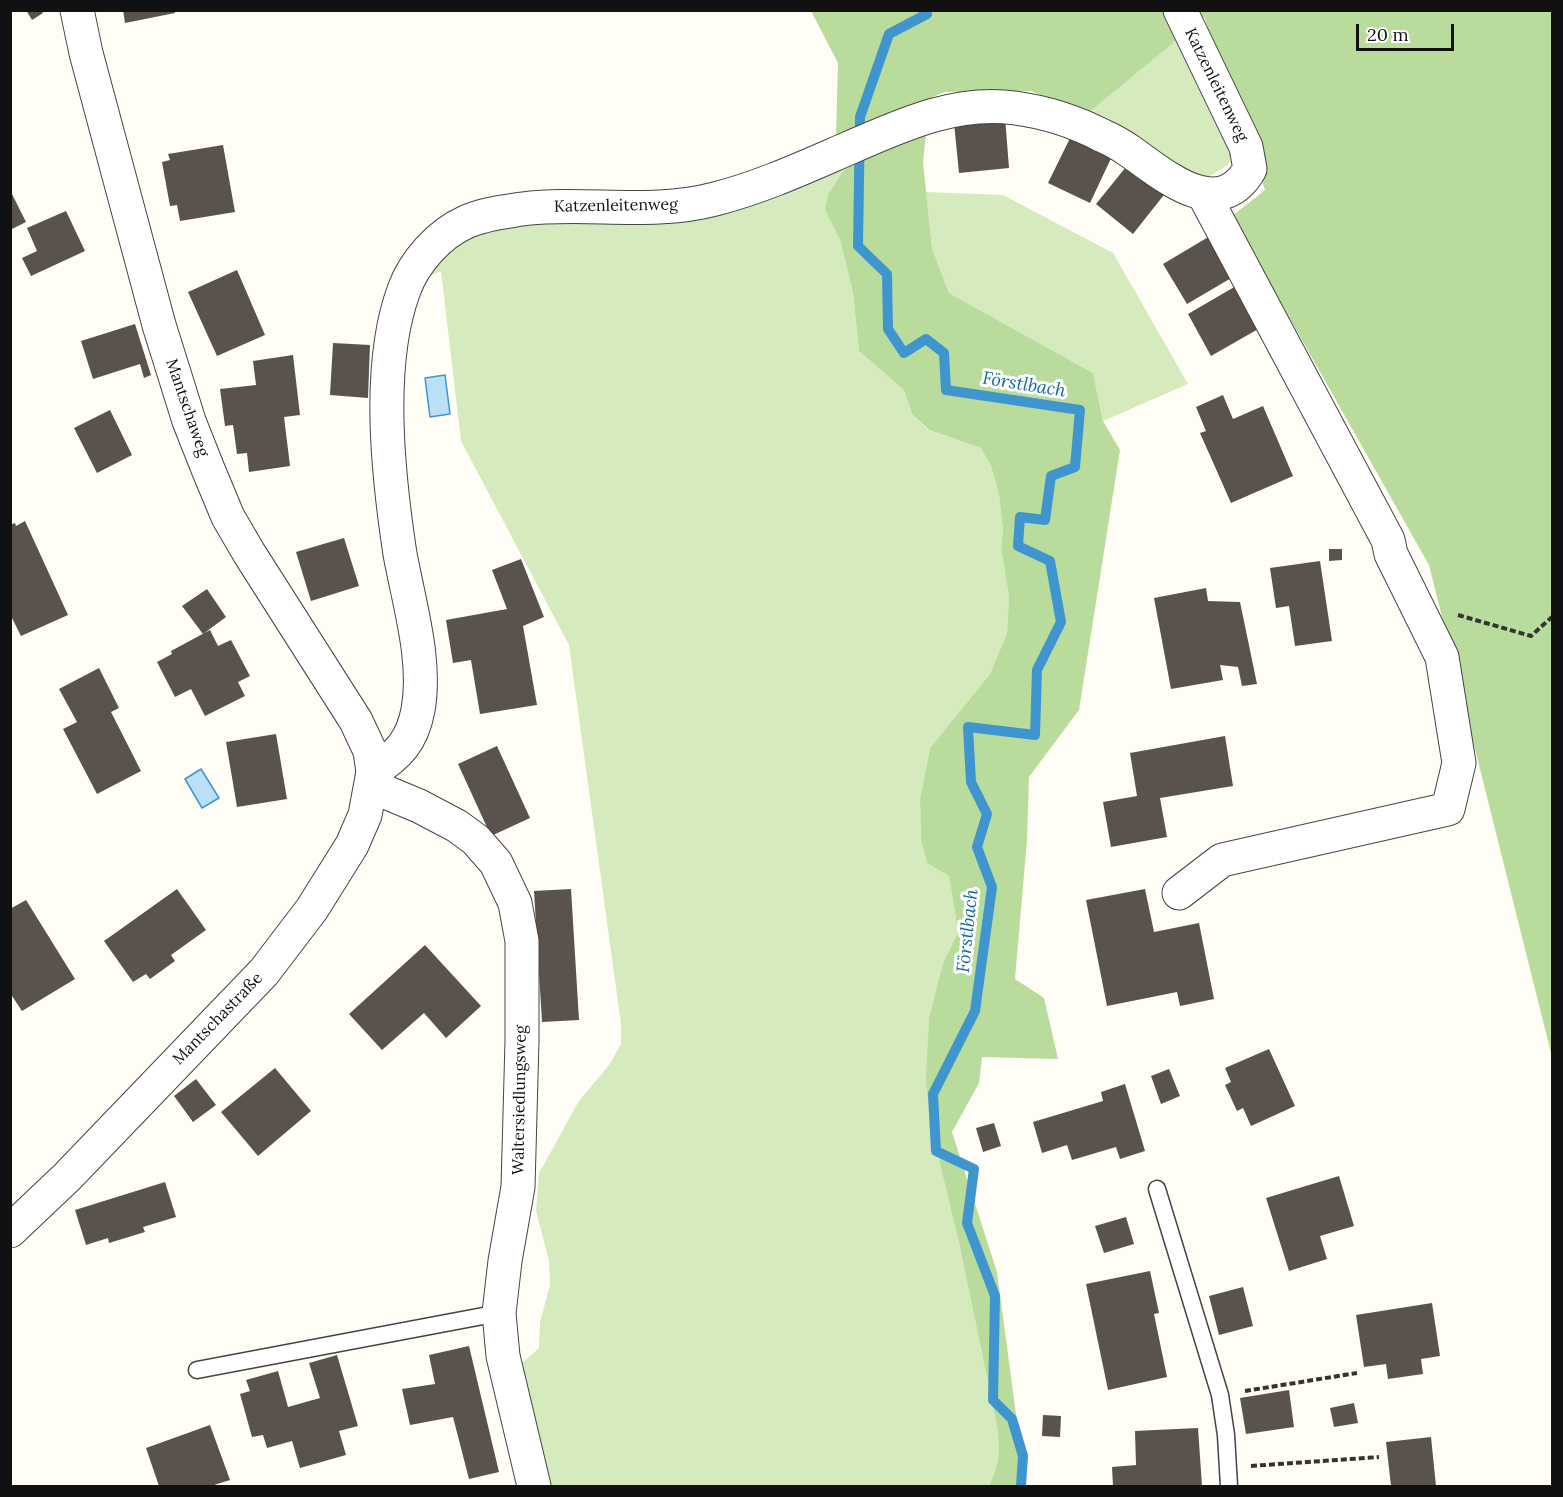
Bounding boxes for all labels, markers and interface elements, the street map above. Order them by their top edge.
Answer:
scale bar [1359,12,1456,50]
text: 20 m [1367,23,1409,46]
street label: Katzenleitenweg [1180,25,1252,145]
street label: Katzenleitenweg [554,195,678,217]
street label: Mantschaweg [161,356,213,460]
water label: Förstlbach [981,368,1067,402]
water label: Förstlbach [953,888,983,974]
street label: Mantschastraße [169,969,267,1069]
street label: Waltersiedlungsweg [509,1025,531,1175]

